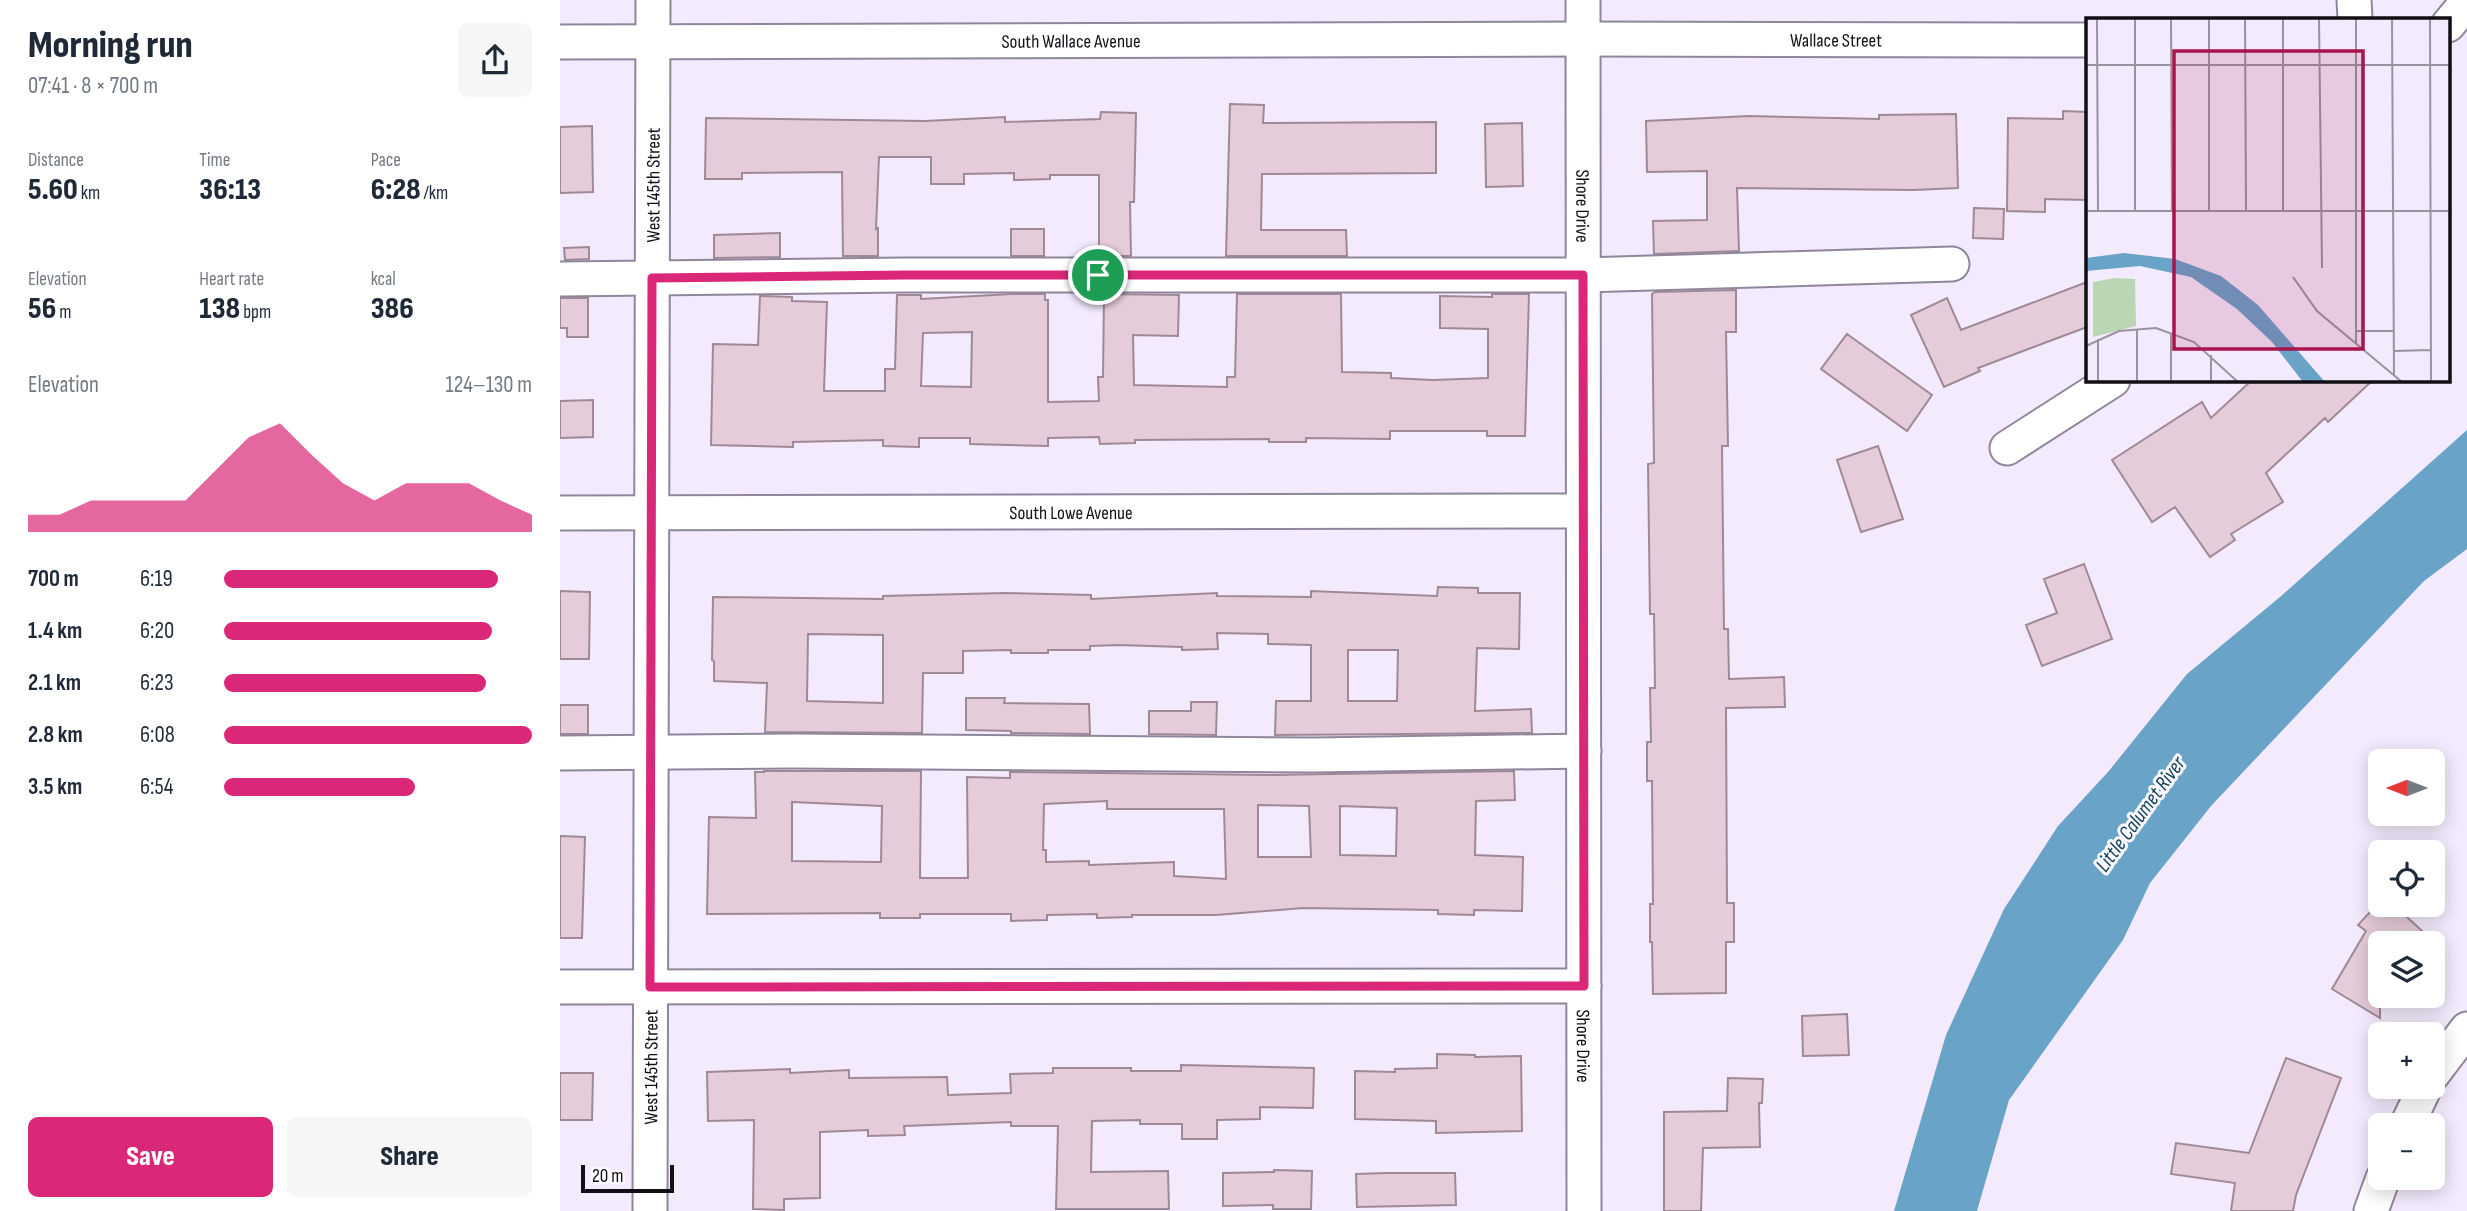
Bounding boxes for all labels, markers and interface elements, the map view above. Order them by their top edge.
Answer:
inset map [2086,18,2450,382]
text: Morning run [28,23,193,68]
button: share [458,23,532,97]
street label: Wallace Street [1790,29,1882,53]
street label: South Wallace Avenue [1001,30,1141,54]
text: 07:41 · 8 × 700 m [28,72,158,100]
street label: West 145th Street [642,127,666,242]
text: Distance [28,149,84,172]
text: Time [199,149,230,172]
text: Pace [371,149,401,172]
street label: Shore Drive [1570,169,1593,243]
text: 5.60 [28,172,78,208]
text: 36:13 [199,172,261,208]
text: 6:28 [371,172,421,208]
text: km [78,182,100,205]
text: /km [421,182,448,205]
pin [1068,245,1128,305]
icon: arrive [1079,256,1117,294]
text: Elevation [28,268,87,291]
text: Heart rate [199,268,264,291]
text: kcal [371,268,396,291]
text: 56 [28,291,56,327]
text: 138 [199,291,240,327]
text: 386 [371,291,414,327]
text: m [56,301,71,324]
text: bpm [240,301,271,324]
text: Elevation [28,371,99,399]
text: 124–130 m [446,371,532,399]
street label: South Lowe Avenue [1009,502,1133,525]
text: 700 m [28,565,79,593]
text: 6:19 [140,565,173,593]
text: 1.4 km [28,617,82,645]
text: 6:20 [140,617,174,645]
text: 2.1 km [28,669,81,697]
text: 6:23 [140,669,174,697]
text: 2.8 km [28,721,83,749]
text: 6:08 [140,721,175,749]
north arrow [2368,749,2445,826]
map controls [2368,749,2445,1190]
water label: Little Calumet River [2090,751,2191,877]
text: 3.5 km [28,773,82,801]
text: 6:54 [140,773,173,801]
button: locate [2368,840,2445,917]
button: layers [2368,931,2445,1008]
street label: West 145th Street [640,1009,663,1124]
street label: Shore Drive [1571,1009,1594,1083]
button: + [2368,1022,2445,1099]
button: − [2368,1113,2445,1190]
button: Save [28,1117,273,1197]
button: Share [287,1117,532,1197]
scale bar [581,1162,674,1194]
text: 20 m [592,1165,624,1188]

